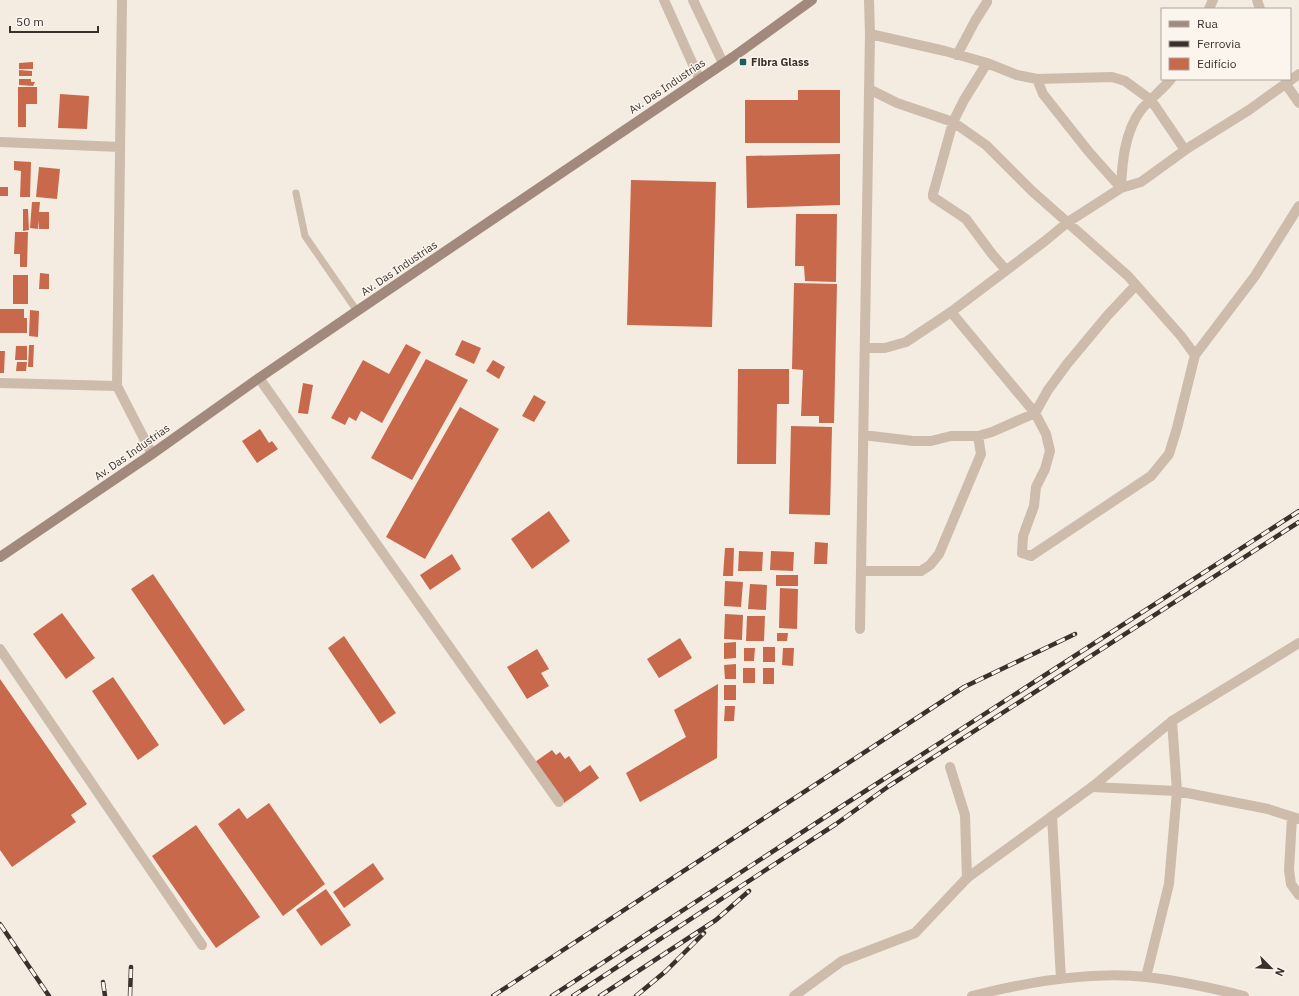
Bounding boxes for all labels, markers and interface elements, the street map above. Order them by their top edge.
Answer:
scale bar [10,8,98,34]
legend [1161,8,1291,80]
text: 50 m [16,14,44,29]
text: Rua [1197,16,1218,31]
text: Ferrovia [1197,36,1241,51]
street label: Av. Das Industrias [626,55,708,117]
place label: Fibra Glass [751,55,809,69]
text: Edifício [1197,56,1237,71]
marker: Fibra Glass [738,57,748,67]
street label: Av. Das Industrias [358,237,440,299]
street label: Av. Das Industrias [92,421,172,483]
north arrow [1251,948,1291,988]
text: N [1272,966,1288,979]

